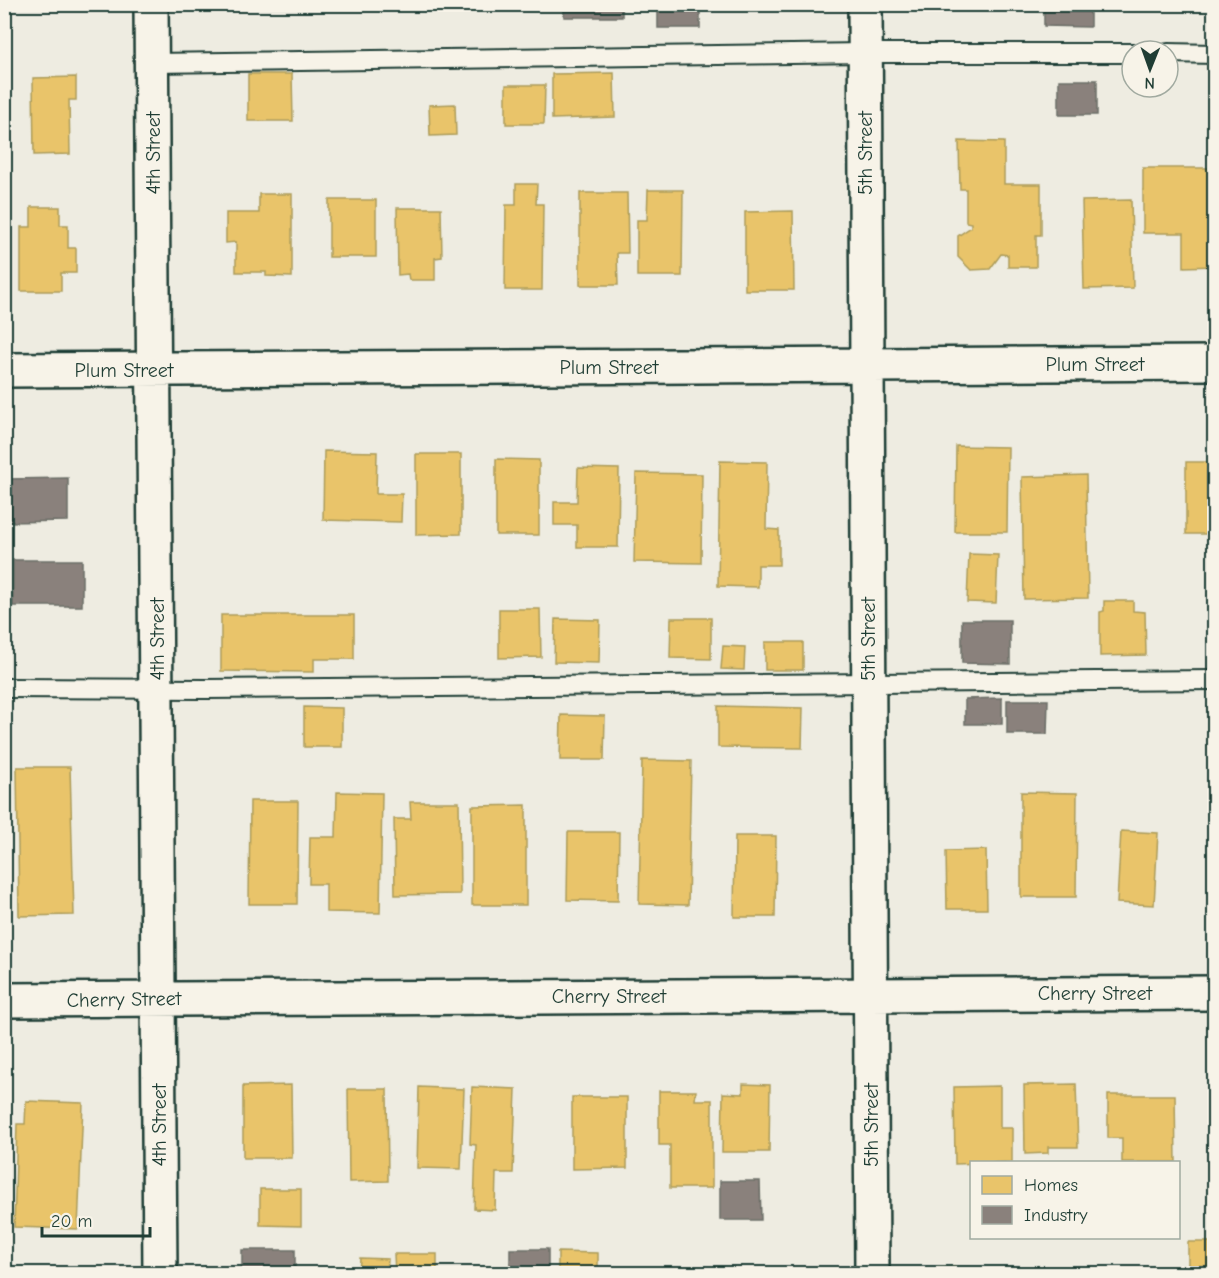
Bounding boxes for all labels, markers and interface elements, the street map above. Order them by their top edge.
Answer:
north arrow [1120,39,1180,99]
text: N [1144,74,1155,92]
street label: 4th Street [142,110,165,194]
street label: 5th Street [854,110,877,195]
street label: Plum Street [1045,353,1146,376]
street label: Plum Street [559,356,660,379]
street label: Plum Street [74,359,175,382]
street label: 4th Street [146,596,169,680]
street label: 5th Street [857,596,880,681]
street label: Cherry Street [1038,982,1154,1005]
street label: Cherry Street [552,985,668,1008]
street label: Cherry Street [67,987,183,1012]
street label: 4th Street [148,1082,171,1166]
street label: 5th Street [860,1082,883,1167]
legend [970,1161,1180,1239]
text: Homes [1024,1175,1078,1196]
scale bar [42,1200,150,1238]
text: Industry [1024,1205,1089,1226]
text: 20 m [51,1211,92,1232]

